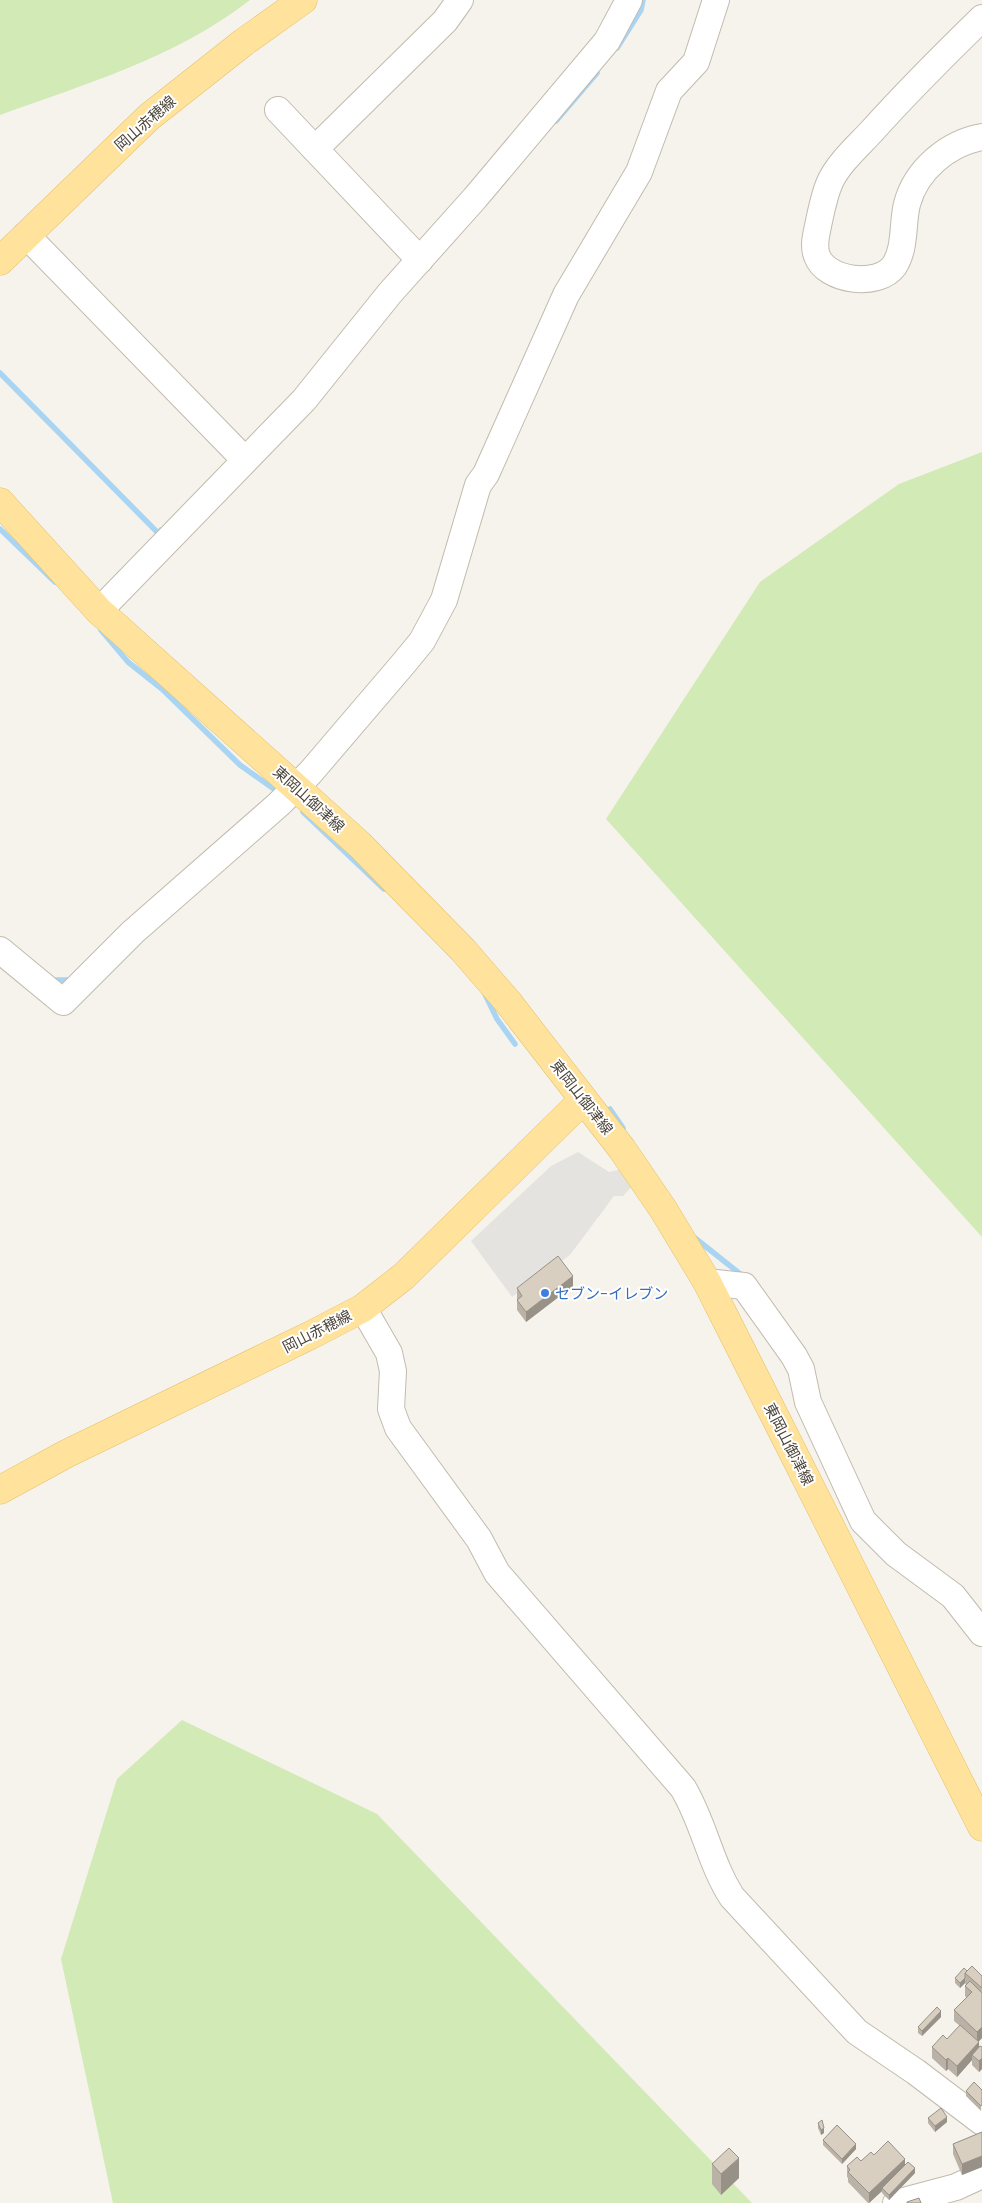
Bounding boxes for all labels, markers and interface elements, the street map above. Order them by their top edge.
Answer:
street label: 岡山赤穂線 [110,90,180,156]
street label: 東岡山御津線 [269,761,349,837]
street label: 東岡山御津線 [546,1055,618,1139]
place label: セブン-イレブン [555,1283,668,1304]
marker: セブン-イレブン [539,1287,551,1299]
street label: 岡山赤穂線 [279,1305,355,1357]
street label: 東岡山御津線 [759,1399,819,1489]

